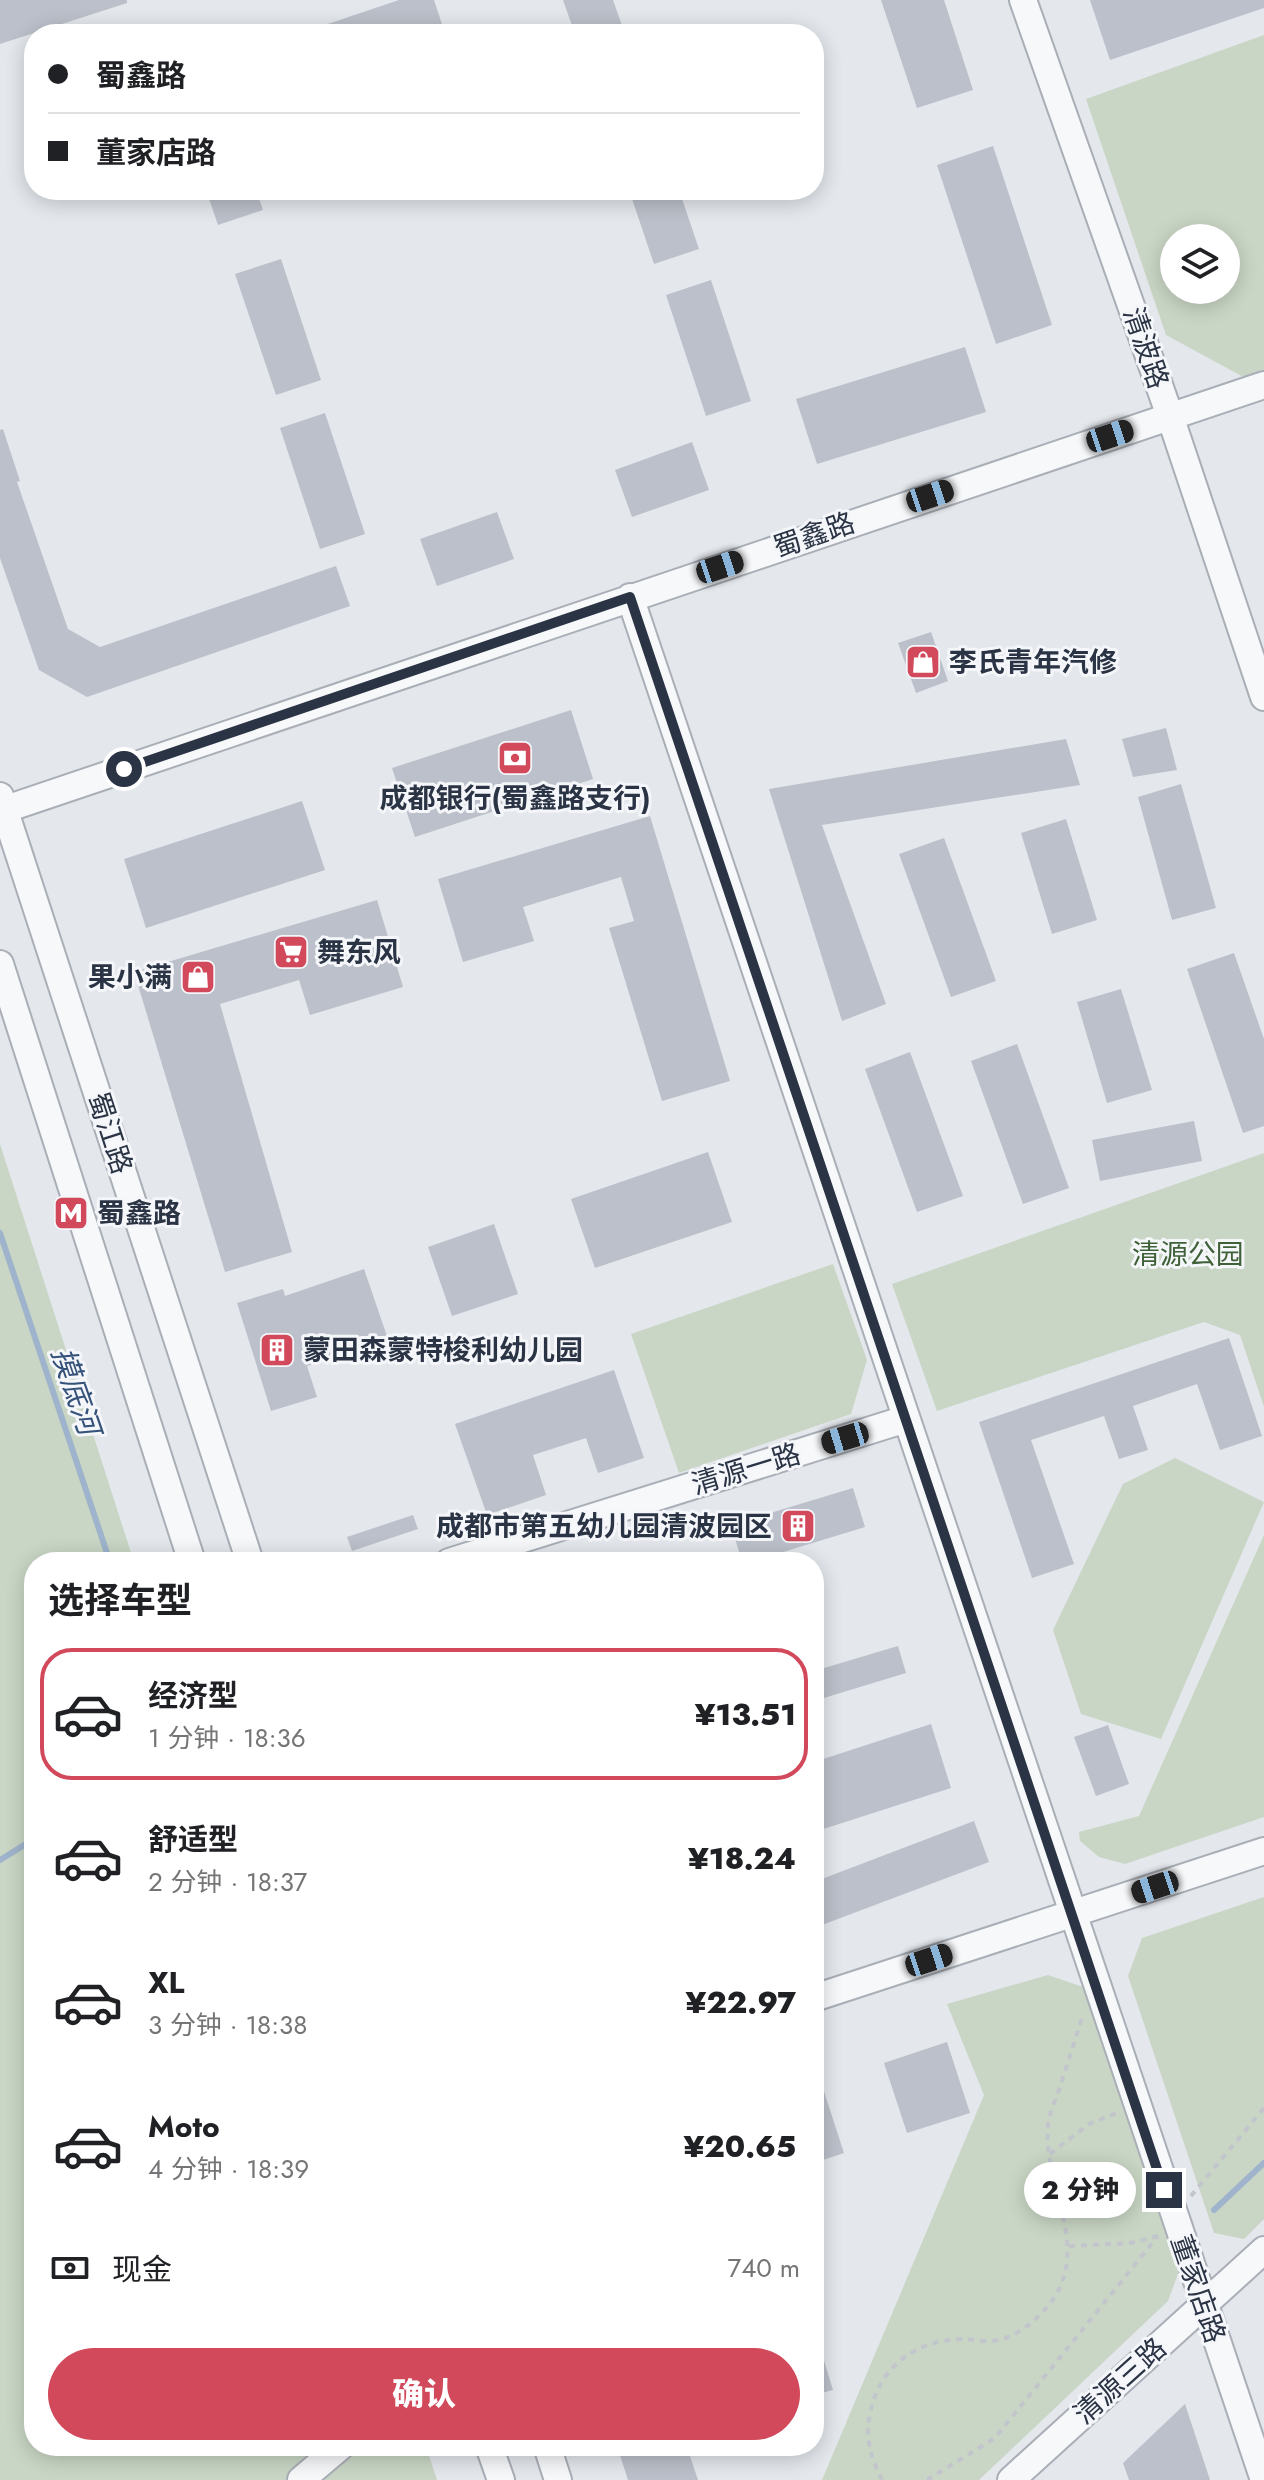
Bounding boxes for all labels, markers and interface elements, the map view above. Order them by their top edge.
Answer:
text: 蜀鑫路 [96,54,186,97]
text: 董家店路 [96,131,216,174]
map controls [1160,224,1240,304]
button: layers [1160,224,1240,304]
street label: 清波路 [1113,302,1179,394]
car [1083,417,1137,455]
car [903,477,957,515]
street label: 蜀鑫路 [768,502,860,568]
car [693,548,747,586]
place label: 李氏青年汽修 [949,642,1117,683]
shop icon: 李氏青年汽修 [904,643,942,681]
bank icon: 成都银行(蜀鑫路支行) [496,739,534,777]
route start [106,751,142,787]
place label: 成都银行(蜀鑫路支行) [379,778,651,819]
place label: 舞东风 [317,932,401,973]
supermarket icon: 舞东风 [272,933,310,971]
place label: 果小满 [88,957,172,998]
shop icon: 果小满 [179,958,217,996]
street label: 蜀江路 [78,1087,142,1179]
place label: 蜀鑫路 [97,1193,181,1234]
metro station icon: 蜀鑫路 [52,1194,90,1232]
park label: 清源公园 [1132,1234,1244,1275]
place label: 蒙田森蒙特梭利幼儿园 [303,1330,583,1371]
building icon: 蒙田森蒙特梭利幼儿园 [258,1331,296,1369]
water label: 摸底河 [41,1341,113,1445]
car [819,1420,871,1456]
street label: 清源一路 [686,1433,806,1505]
place label: 成都市第五幼儿园清波园区 [436,1506,772,1547]
building icon: 成都市第五幼儿园清波园区 [779,1507,817,1545]
text: 选择车型 [48,1574,192,1626]
text: 经济型 [148,1674,238,1717]
icon: car [52,1678,124,1750]
text: ¥13.51 [695,1693,796,1736]
text: 1 分钟 · 18:36 [148,1719,306,1757]
text: 舒适型 [148,1818,238,1861]
icon: car [52,1822,124,1894]
text: ¥18.24 [688,1837,796,1880]
text: 2 分钟 · 18:37 [148,1863,307,1901]
car [1128,1868,1182,1906]
car [902,1941,956,1979]
text: XL [148,1961,184,2004]
icon: car [52,1966,124,2038]
text: ¥22.97 [686,1981,796,2024]
text: 3 分钟 · 18:38 [148,2006,307,2044]
text: Moto [148,2105,220,2148]
icon: car [52,2110,124,2182]
text: ¥20.65 [683,2125,796,2168]
text: 4 分钟 · 18:39 [148,2150,309,2188]
callout: 2 分钟 [1024,2162,1136,2218]
text: 2 分钟 [1041,2171,1119,2209]
route end [1146,2172,1182,2208]
street label: 董家店路 [1160,2229,1236,2349]
icon: cash [48,2246,92,2290]
text: 现金 [112,2248,172,2291]
text: 740 m [728,2249,800,2287]
street label: 清源三路 [1065,2328,1175,2434]
button: 确认 [48,2348,800,2440]

